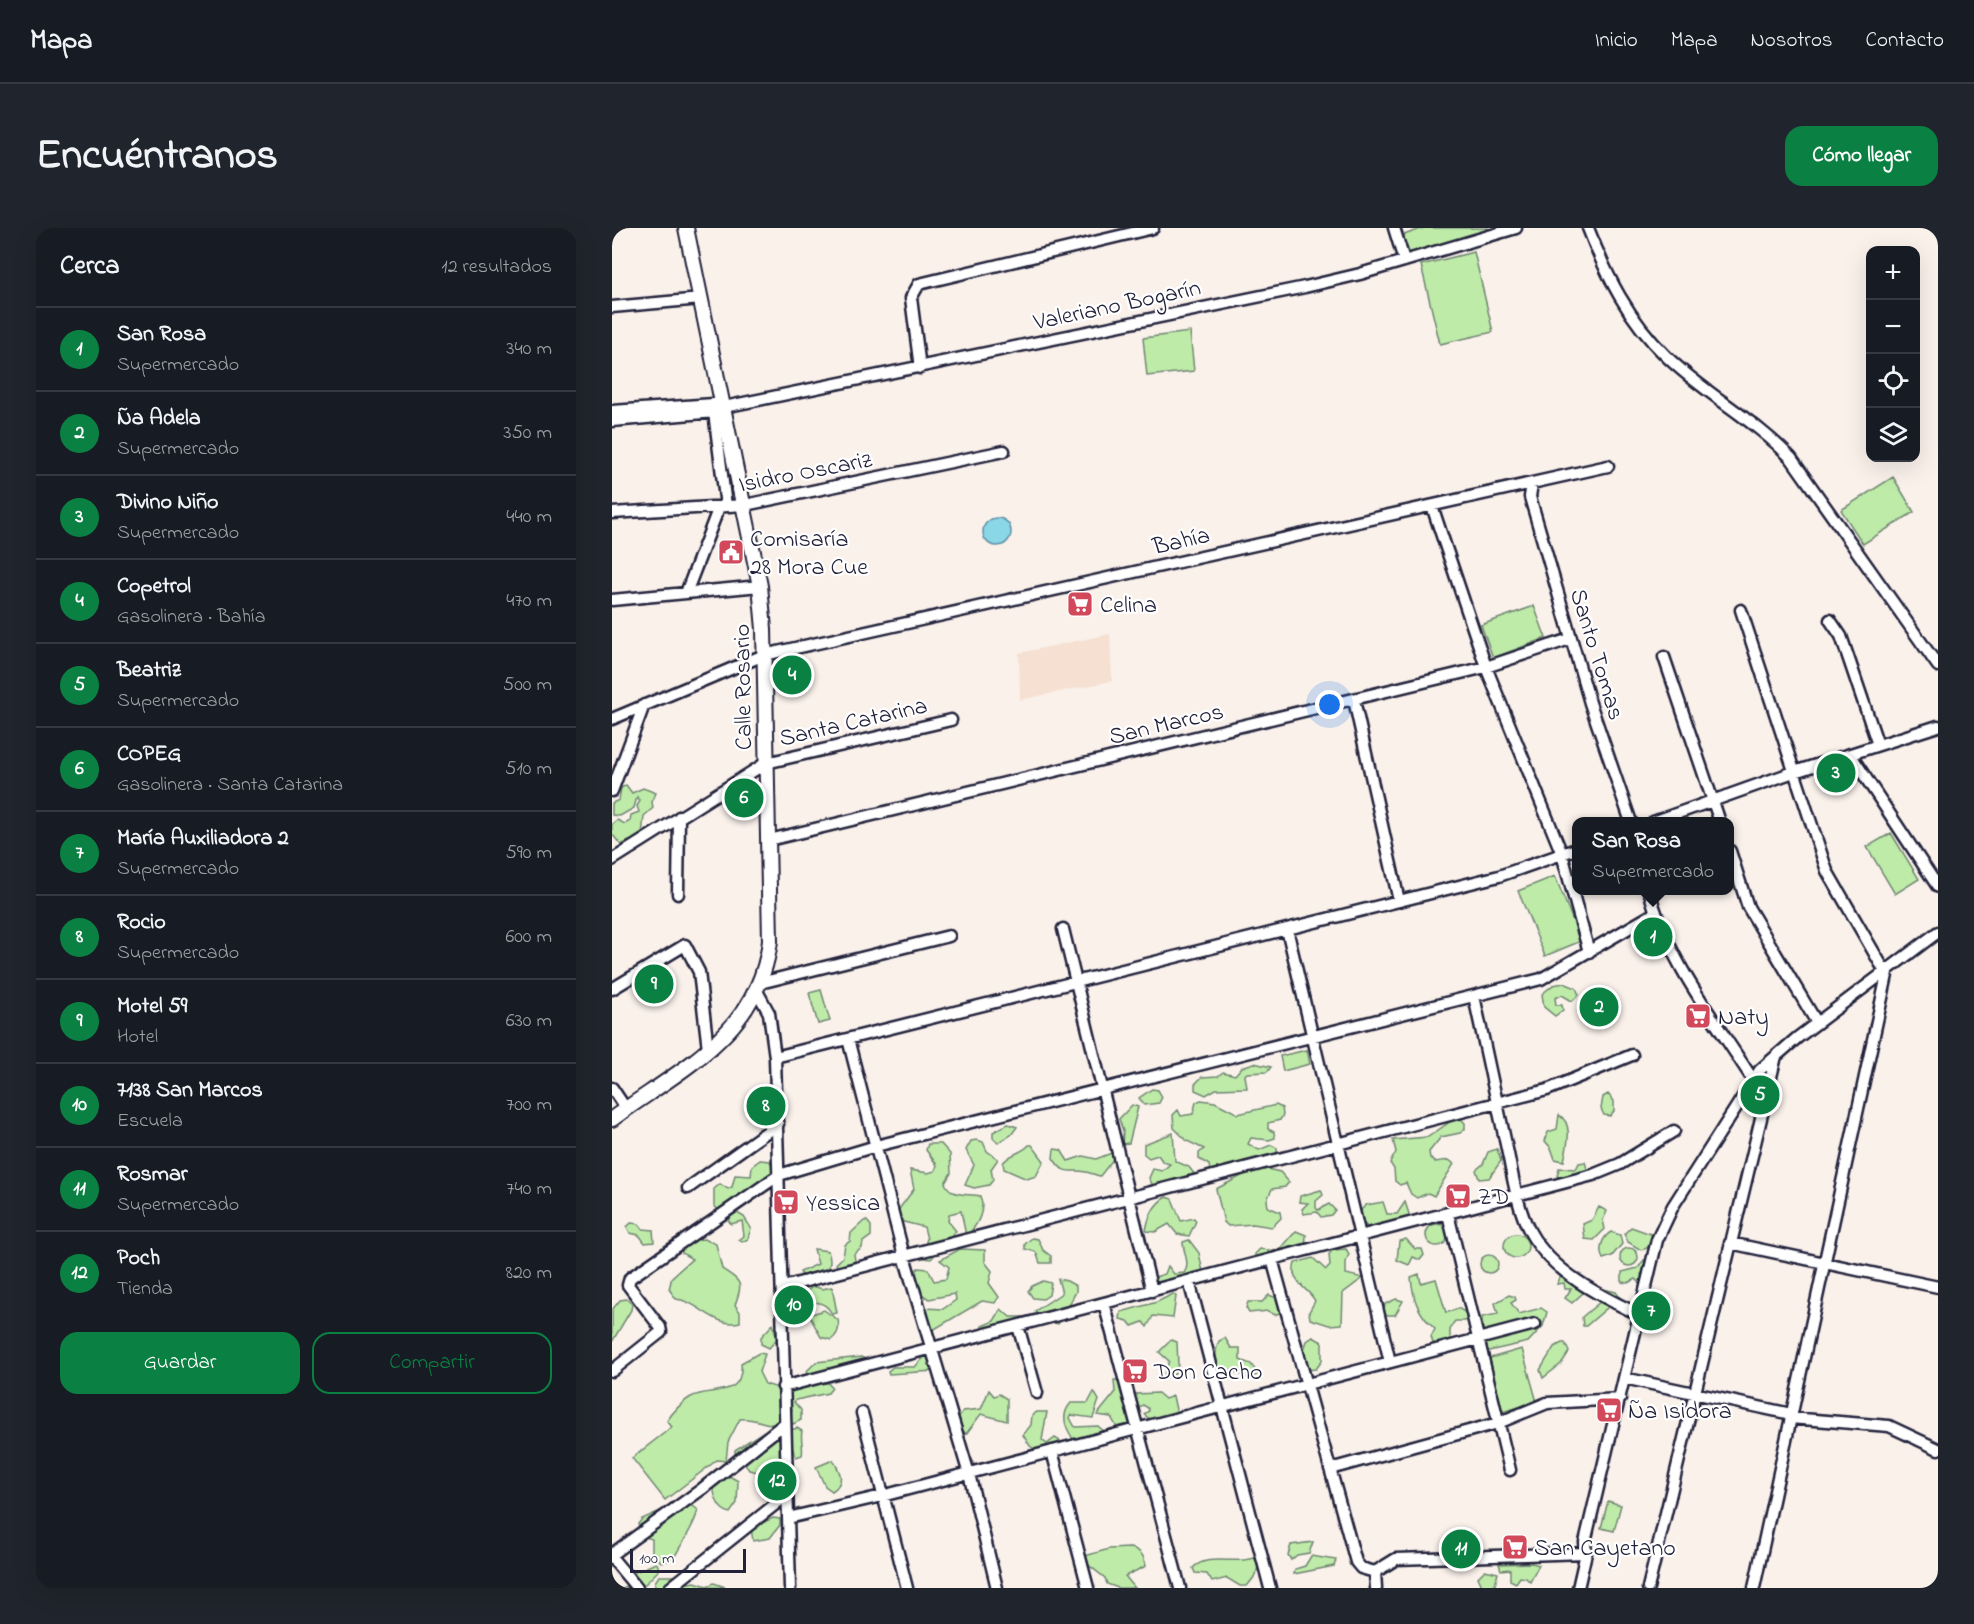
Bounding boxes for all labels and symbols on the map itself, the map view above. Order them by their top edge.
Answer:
street label: Valeriano Bogarín [1030,272,1204,341]
street label: Isidro Oscariz [736,443,876,504]
street label: Bahía [1148,519,1214,566]
place label: Comisaría 28 Mora Cue [750,523,868,586]
public building icon: Comisaría 28 Mora Cue [716,537,746,567]
street label: Santo Tomas [1559,585,1632,725]
supermarket icon: Celina [1065,589,1095,619]
place label: Celina [1100,589,1157,624]
street label: Calle Rosario [726,624,763,750]
pin: 4 [772,652,812,698]
street label: Santa Catarina [776,689,931,757]
your location [1315,690,1344,719]
street label: San Marcos [1106,695,1227,756]
pin: 3 [1816,750,1856,796]
pin: 6 [724,776,764,820]
pin: 1 [1634,914,1672,960]
pin: 9 [634,962,674,1006]
pin: 2 [1580,984,1618,1030]
supermarket icon: Naty [1683,1001,1713,1031]
place label: Naty [1718,1001,1769,1037]
pin: 5 [1740,1072,1780,1118]
pin: 8 [746,1084,786,1128]
supermarket icon: ZD [1443,1181,1473,1211]
place label: ZD [1478,1181,1509,1216]
supermarket icon: Yessica [771,1187,801,1217]
place label: Yessica [806,1187,880,1222]
pin: 10 [774,1282,813,1328]
pin: 7 [1632,1288,1670,1334]
supermarket icon: Don Cacho [1120,1356,1150,1386]
place label: Don Cacho [1153,1356,1263,1391]
supermarket icon: Ña Isidora [1594,1395,1624,1425]
place label: Ña Isidora [1628,1395,1732,1430]
pin: 12 [758,1458,796,1504]
pin: 11 [1442,1526,1480,1572]
supermarket icon: San Cayetano [1500,1532,1530,1562]
place label: San Cayetano [1534,1532,1676,1568]
scale bar [630,1546,746,1574]

